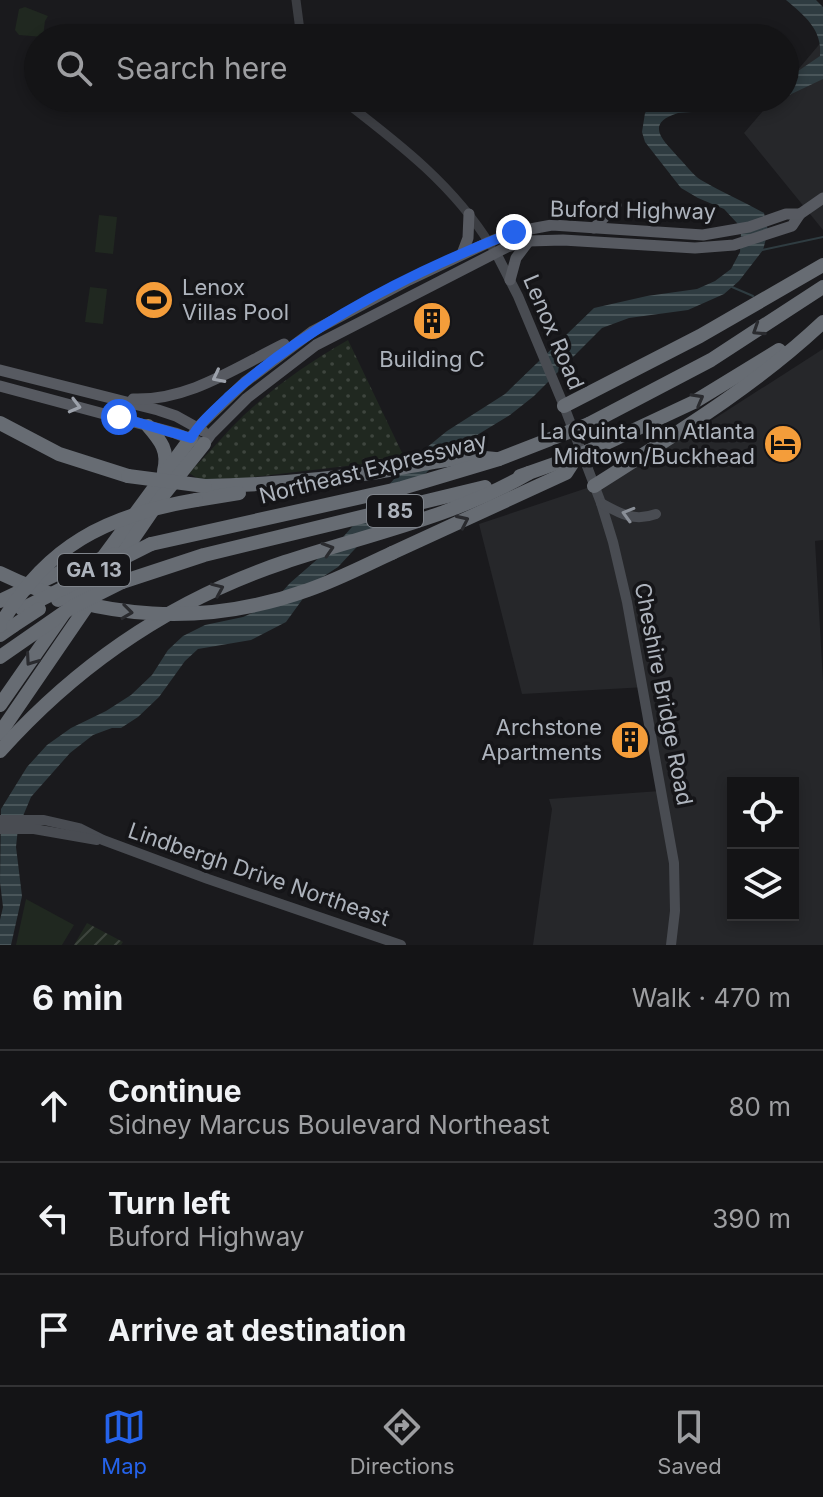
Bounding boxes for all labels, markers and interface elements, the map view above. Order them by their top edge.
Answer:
search box [24,24,799,112]
icon: search [52,46,96,90]
text: Search here [116,50,288,86]
street label: Buford Highway [550,196,716,224]
route end [496,214,532,250]
street label: Lenox Road [518,271,590,393]
place label: Lenox Villas Pool [182,274,289,325]
sports icon: Lenox Villas Pool [133,279,175,321]
building icon: Building C [411,300,453,342]
one-way arrow [752,320,767,335]
place label: Building C [379,346,485,372]
one-way arrow [212,368,227,383]
one-way arrow [690,393,704,409]
one-way arrow [68,396,82,413]
route start [101,399,137,435]
place label: La Quinta Inn Atlanta Midtown/Buckhead [540,418,755,469]
hotel icon: La Quinta Inn Atlanta Midtown/Buckhead [762,423,804,465]
street label: Northeast Expressway [256,427,490,509]
road number: I 85 [367,495,423,527]
one-way arrow [622,507,635,524]
one-way arrow [454,514,469,530]
one-way arrow [321,542,334,558]
road number: GA 13 [58,554,130,586]
street label: Cheshire Bridge Road [630,581,698,807]
one-way arrow [210,583,224,599]
one-way arrow [121,603,134,620]
one-way arrow [26,652,41,666]
place label: Archstone Apartments [481,714,602,765]
building icon: Archstone Apartments [609,719,651,761]
map controls [727,777,799,921]
button: locate [727,777,799,849]
street label: Lindbergh Drive Northeast [125,817,393,931]
button: layers [727,849,799,921]
text: 6 min [32,977,124,1018]
text: Walk · 470 m [632,982,791,1013]
text: Continue [108,1073,242,1109]
icon: ahead [32,1084,76,1128]
text: 80 m [728,1091,791,1122]
text: Sidney Marcus Boulevard Northeast [108,1109,550,1140]
text: Turn left [108,1185,230,1221]
icon: left [32,1196,76,1240]
text: 390 m [712,1203,791,1234]
text: Buford Highway [108,1221,304,1252]
icon: arrive [32,1308,76,1352]
text: Arrive at destination [108,1312,406,1348]
tab: Map [101,1405,147,1479]
tab: Directions [350,1405,455,1479]
tab: Saved [657,1405,722,1479]

